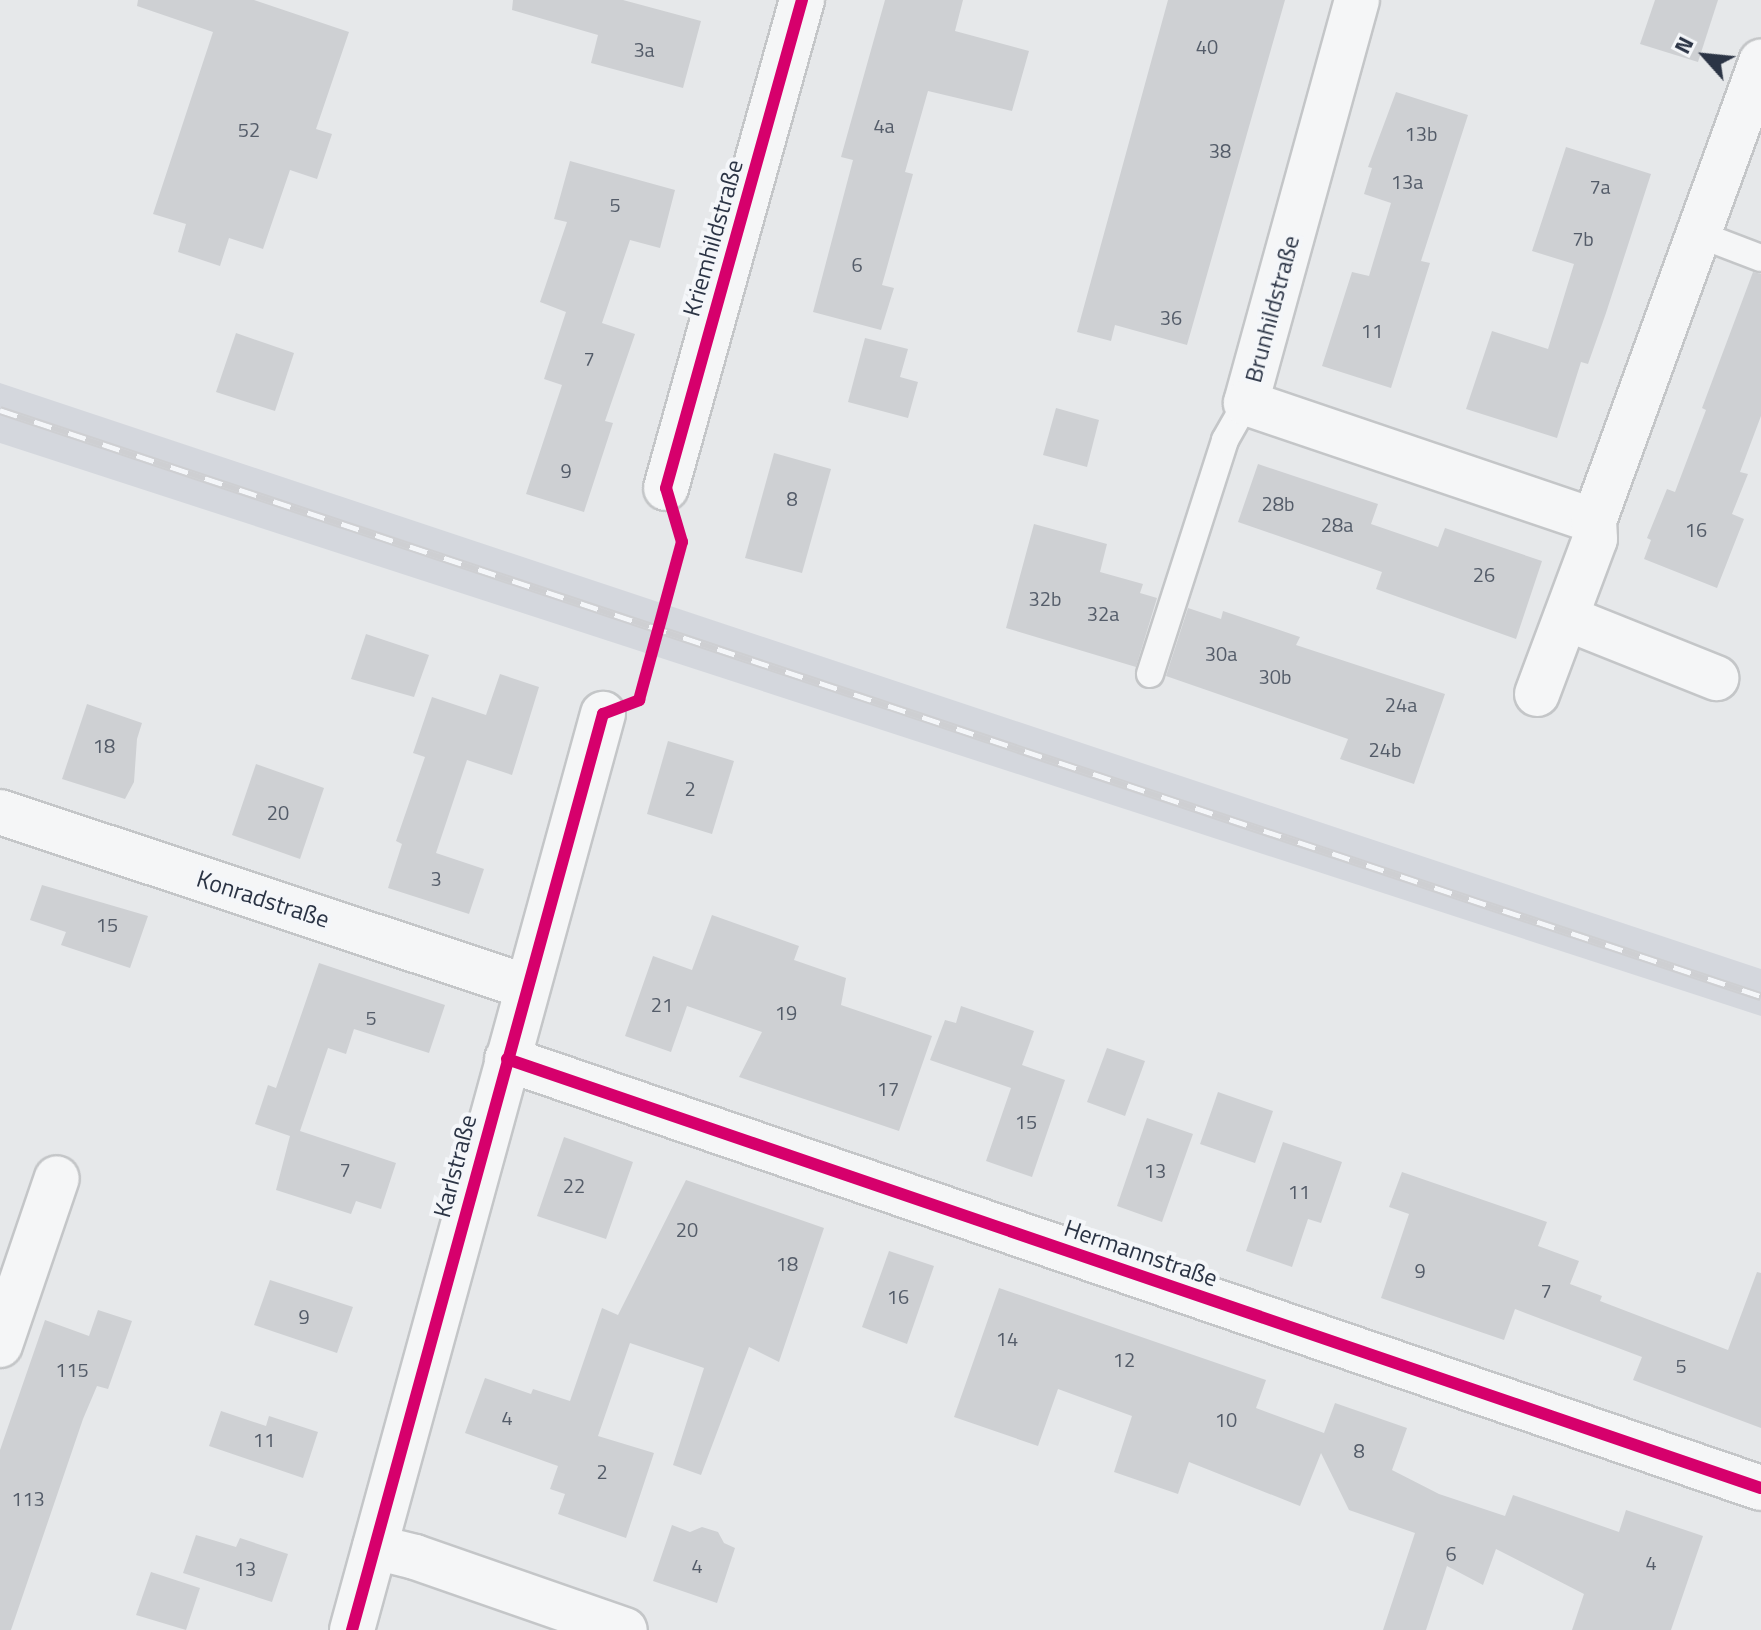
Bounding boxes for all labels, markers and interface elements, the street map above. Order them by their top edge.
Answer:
north arrow [1665,16,1745,96]
text: N [1665,31,1702,60]
house number: 40 [1196,34,1218,58]
house number: 3a [633,37,655,61]
house number: 4a [873,113,895,137]
house number: 52 [238,117,260,141]
house number: 13b [1405,121,1437,145]
house number: 38 [1209,138,1231,162]
street label: Kriemhildstraße [677,156,749,320]
house number: 13a [1391,169,1423,193]
house number: 7a [1589,174,1611,198]
house number: 5 [609,192,621,216]
house number: 7b [1572,226,1594,250]
street label: Brunhildstraße [1239,232,1305,386]
house number: 6 [851,252,863,276]
house number: 36 [1160,305,1182,329]
house number: 11 [1361,318,1383,342]
house number: 7 [583,346,595,370]
house number: 9 [560,458,572,482]
house number: 8 [786,486,798,510]
house number: 28b [1262,491,1294,515]
house number: 28a [1321,512,1353,536]
house number: 16 [1685,517,1707,541]
house number: 26 [1473,562,1495,586]
house number: 32b [1029,586,1061,610]
house number: 32a [1087,601,1119,625]
house number: 30a [1205,641,1237,665]
house number: 30b [1259,664,1291,688]
house number: 24a [1385,692,1417,716]
house number: 18 [93,733,115,757]
house number: 24b [1369,737,1401,761]
house number: 2 [684,776,696,800]
house number: 20 [267,800,289,824]
street label: Konradstraße [193,864,333,934]
house number: 3 [430,866,442,890]
house number: 15 [96,912,118,936]
house number: 21 [651,992,673,1016]
house number: 19 [775,1000,797,1024]
house number: 5 [365,1005,377,1029]
house number: 17 [877,1076,899,1100]
house number: 15 [1015,1109,1037,1133]
street label: Karlstraße [427,1111,483,1221]
house number: 7 [339,1157,351,1181]
house number: 13 [1144,1158,1166,1182]
house number: 22 [563,1173,585,1197]
house number: 11 [1288,1179,1310,1203]
street label: Hermannstraße [1061,1213,1221,1293]
house number: 20 [676,1217,698,1241]
house number: 18 [776,1251,798,1275]
house number: 9 [1414,1258,1426,1282]
house number: 7 [1540,1278,1552,1302]
house number: 16 [887,1284,909,1308]
house number: 9 [298,1304,310,1328]
house number: 14 [996,1326,1018,1350]
house number: 12 [1113,1347,1135,1371]
house number: 5 [1675,1353,1687,1377]
house number: 115 [55,1357,89,1381]
house number: 4 [501,1405,513,1429]
house number: 10 [1215,1407,1237,1431]
house number: 11 [253,1427,275,1451]
house number: 8 [1353,1438,1365,1462]
house number: 2 [596,1459,608,1483]
house number: 113 [11,1486,45,1510]
house number: 6 [1445,1541,1457,1565]
house number: 4 [1645,1550,1657,1574]
house number: 4 [691,1553,703,1577]
house number: 13 [234,1556,256,1580]

